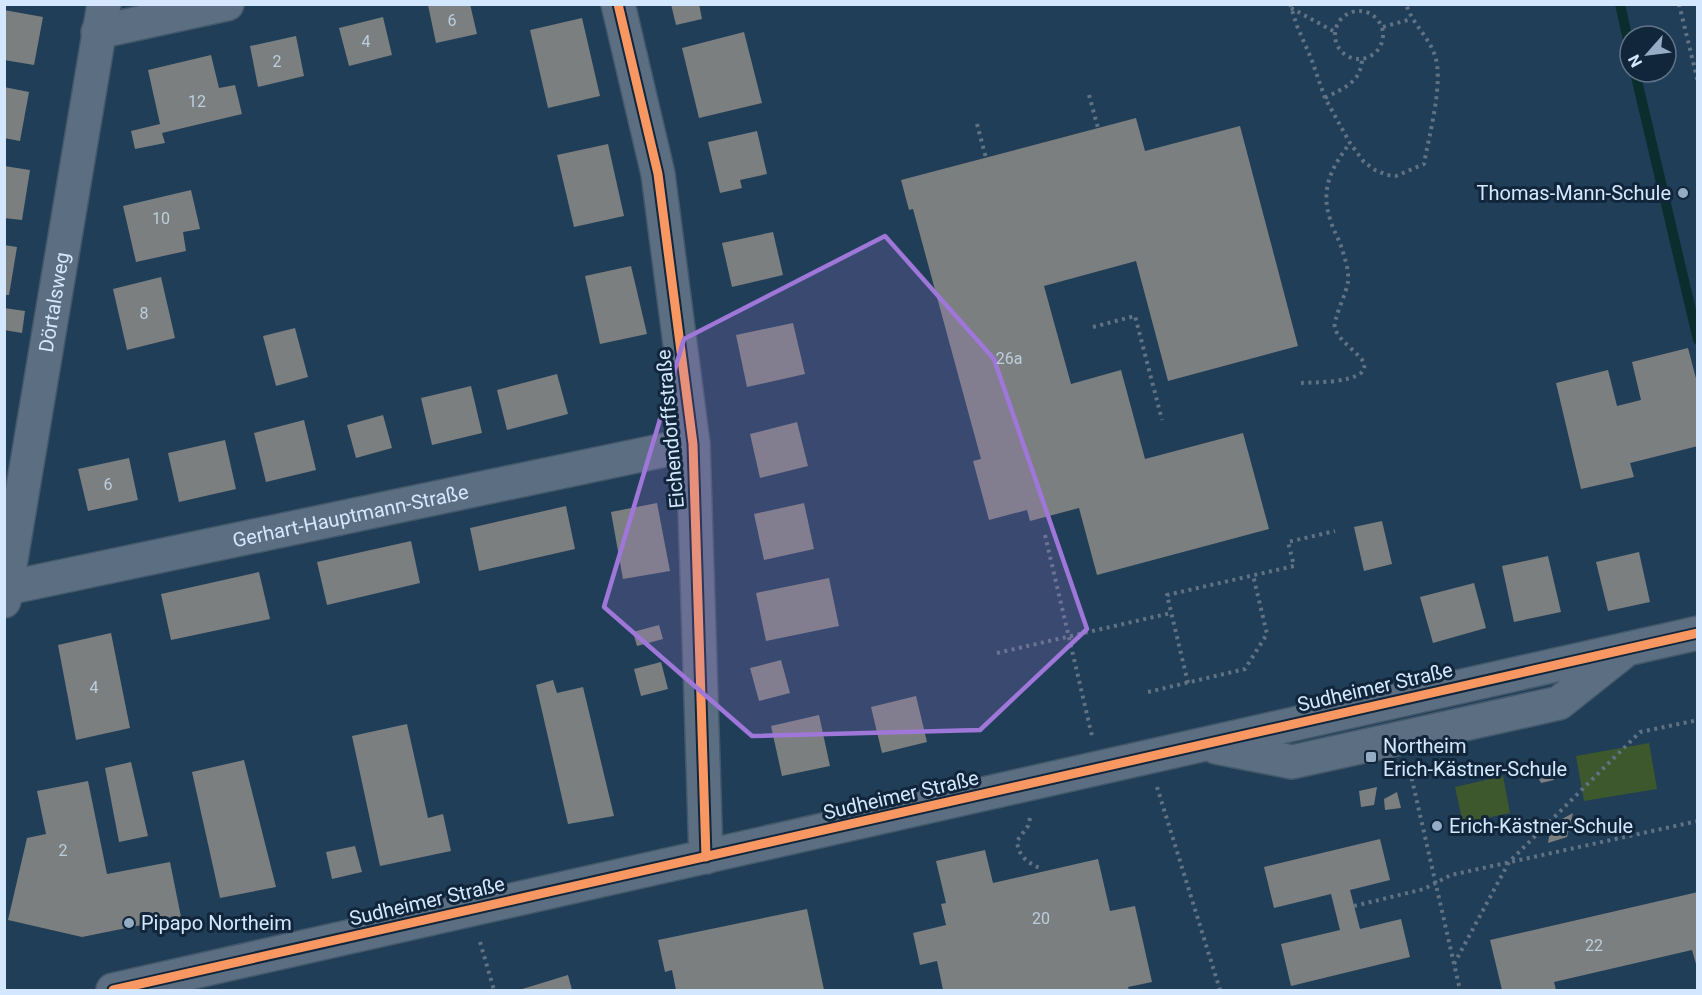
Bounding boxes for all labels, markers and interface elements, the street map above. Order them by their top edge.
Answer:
house number: 6 [448,11,457,30]
north arrow [1618,24,1678,84]
house number: 4 [362,32,371,51]
text: N [1624,51,1646,70]
house number: 2 [273,52,282,71]
house number: 12 [188,92,206,111]
place label: Thomas-Mann-Schule [1477,181,1671,205]
marker: Thomas-Mann-Schule [1676,186,1690,200]
house number: 10 [152,209,170,228]
street label: Dörtalsweg [34,250,74,354]
house number: 8 [140,304,149,323]
street label: Eichendorffstraße [651,348,689,510]
house number: 26a [996,349,1022,368]
house number: 6 [104,475,113,494]
street label: Gerhart-Hauptmann-Straße [230,479,471,552]
street label: Sudheimer Straße [1295,657,1455,717]
house number: 4 [90,678,99,697]
place label: Northeim Erich-Kästner-Schule [1383,734,1567,781]
marker: Northeim Erich-Kästner-Schule [1364,750,1378,764]
street label: Sudheimer Straße [821,765,981,825]
place label: Erich-Kästner-Schule [1449,814,1633,838]
marker: Erich-Kästner-Schule [1430,819,1444,833]
house number: 2 [59,841,68,860]
street label: Sudheimer Straße [347,871,507,931]
house number: 20 [1032,909,1050,928]
place label: Pipapo Northeim [141,911,292,935]
marker: Pipapo Northeim [122,916,136,930]
house number: 22 [1585,936,1603,955]

